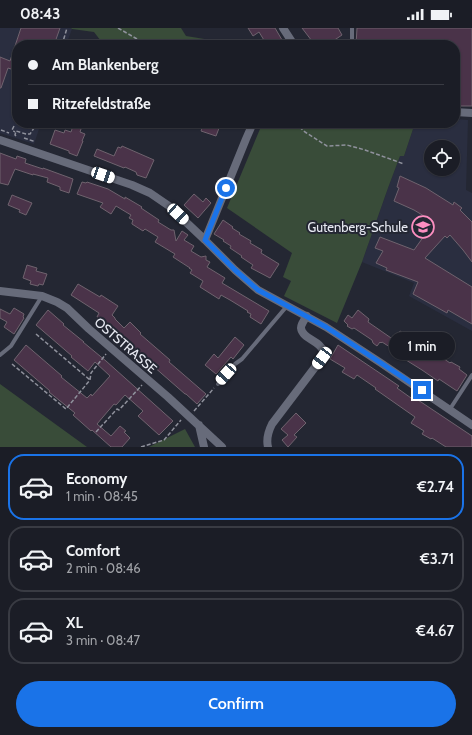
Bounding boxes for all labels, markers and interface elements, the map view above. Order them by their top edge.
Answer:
text: 08:43 [20,5,60,23]
text: Am Blankenberg [52,56,158,74]
text: Ritzefeldstraße [52,95,151,113]
map controls [424,140,460,176]
button: locate [424,140,460,176]
car [90,165,116,185]
route start [217,179,235,197]
car [165,201,191,227]
school or university icon: Gutenberg-Schule [410,214,436,240]
place label: Gutenberg-Schule [308,219,408,235]
street label: OSTSTRASSE [92,314,160,376]
callout: 1 min [389,332,455,360]
text: 1 min [407,338,437,354]
car [310,345,334,371]
car [214,361,238,387]
route end [413,381,431,399]
icon: car [18,469,54,505]
text: Economy [66,470,127,488]
text: €2.74 [417,478,454,496]
text: 1 min · 08:45 [66,488,138,504]
icon: car [18,541,54,577]
text: Comfort [66,542,120,560]
text: €3.71 [420,550,454,568]
text: 2 min · 08:46 [66,560,141,576]
icon: car [18,613,54,649]
text: XL [66,614,83,632]
text: €4.67 [416,622,454,640]
text: 3 min · 08:47 [66,632,140,648]
button: Confirm [16,681,456,727]

